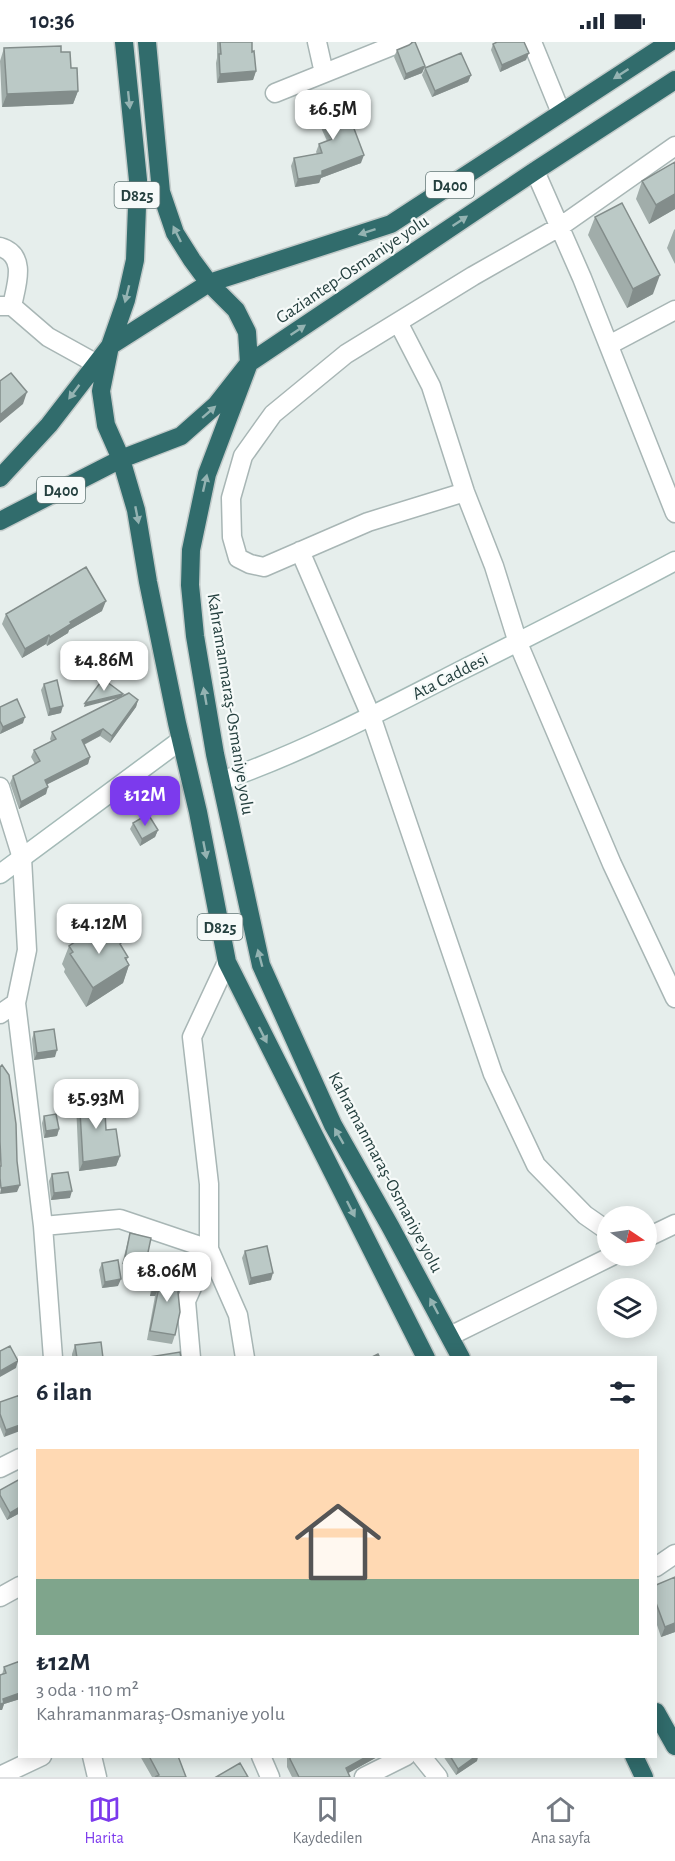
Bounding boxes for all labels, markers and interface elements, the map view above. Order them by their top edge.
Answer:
text: 10:36 [30,10,75,32]
one-way arrow [613,68,629,79]
pin: ₺6.5M [291,90,375,141]
one-way arrow [124,91,134,110]
text: ₺6.5M [309,99,357,119]
road number: D400 [426,172,474,198]
road number: D825 [114,182,160,208]
street label: Gaziantep-Osmaniye yolu [273,212,432,327]
one-way arrow [452,216,468,227]
one-way arrow [173,226,182,243]
one-way arrow [358,228,376,237]
one-way arrow [122,285,132,303]
one-way arrow [290,325,306,336]
one-way arrow [68,383,80,399]
one-way arrow [201,406,216,419]
one-way arrow [201,473,210,492]
road number: D400 [37,477,85,503]
one-way arrow [133,506,142,525]
street label: Kahramanmaraş-Osmaniye yolu [204,592,256,816]
pin: ₺4.86M [55,641,153,692]
text: ₺4.86M [74,650,134,670]
street label: Ata Caddesi [410,650,491,704]
one-way arrow [200,687,209,706]
pin: ₺12M [109,776,181,827]
text: ₺12M [124,785,166,805]
one-way arrow [201,841,210,860]
pin: ₺4.12M [50,904,148,955]
text: ₺4.12M [71,913,127,933]
road number: D825 [198,914,242,940]
one-way arrow [254,948,264,967]
one-way arrow [259,1026,268,1043]
street label: Kahramanmaraş-Osmaniye yolu [325,1069,446,1276]
pin: ₺5.93M [47,1079,145,1130]
text: ₺5.93M [68,1088,124,1108]
one-way arrow [334,1127,344,1144]
one-way arrow [346,1200,356,1217]
north arrow [597,1206,657,1266]
map controls [597,1206,657,1338]
pin: ₺8.06M [118,1252,216,1303]
text: ₺8.06M [137,1261,197,1281]
button: layers [597,1278,657,1338]
one-way arrow [429,1297,439,1314]
icon: filters [606,1376,639,1409]
text: 6 ilan [36,1379,92,1405]
icon: home [284,1488,392,1596]
text: ₺12M [36,1649,91,1675]
text: 3 oda · 110 m² [36,1680,139,1700]
text: Kahramanmaraş-Osmaniye yolu [36,1704,285,1724]
tab: Harita [84,1793,124,1848]
tab: Kaydedilen [293,1793,362,1848]
tab: Ana sayfa [531,1793,591,1848]

